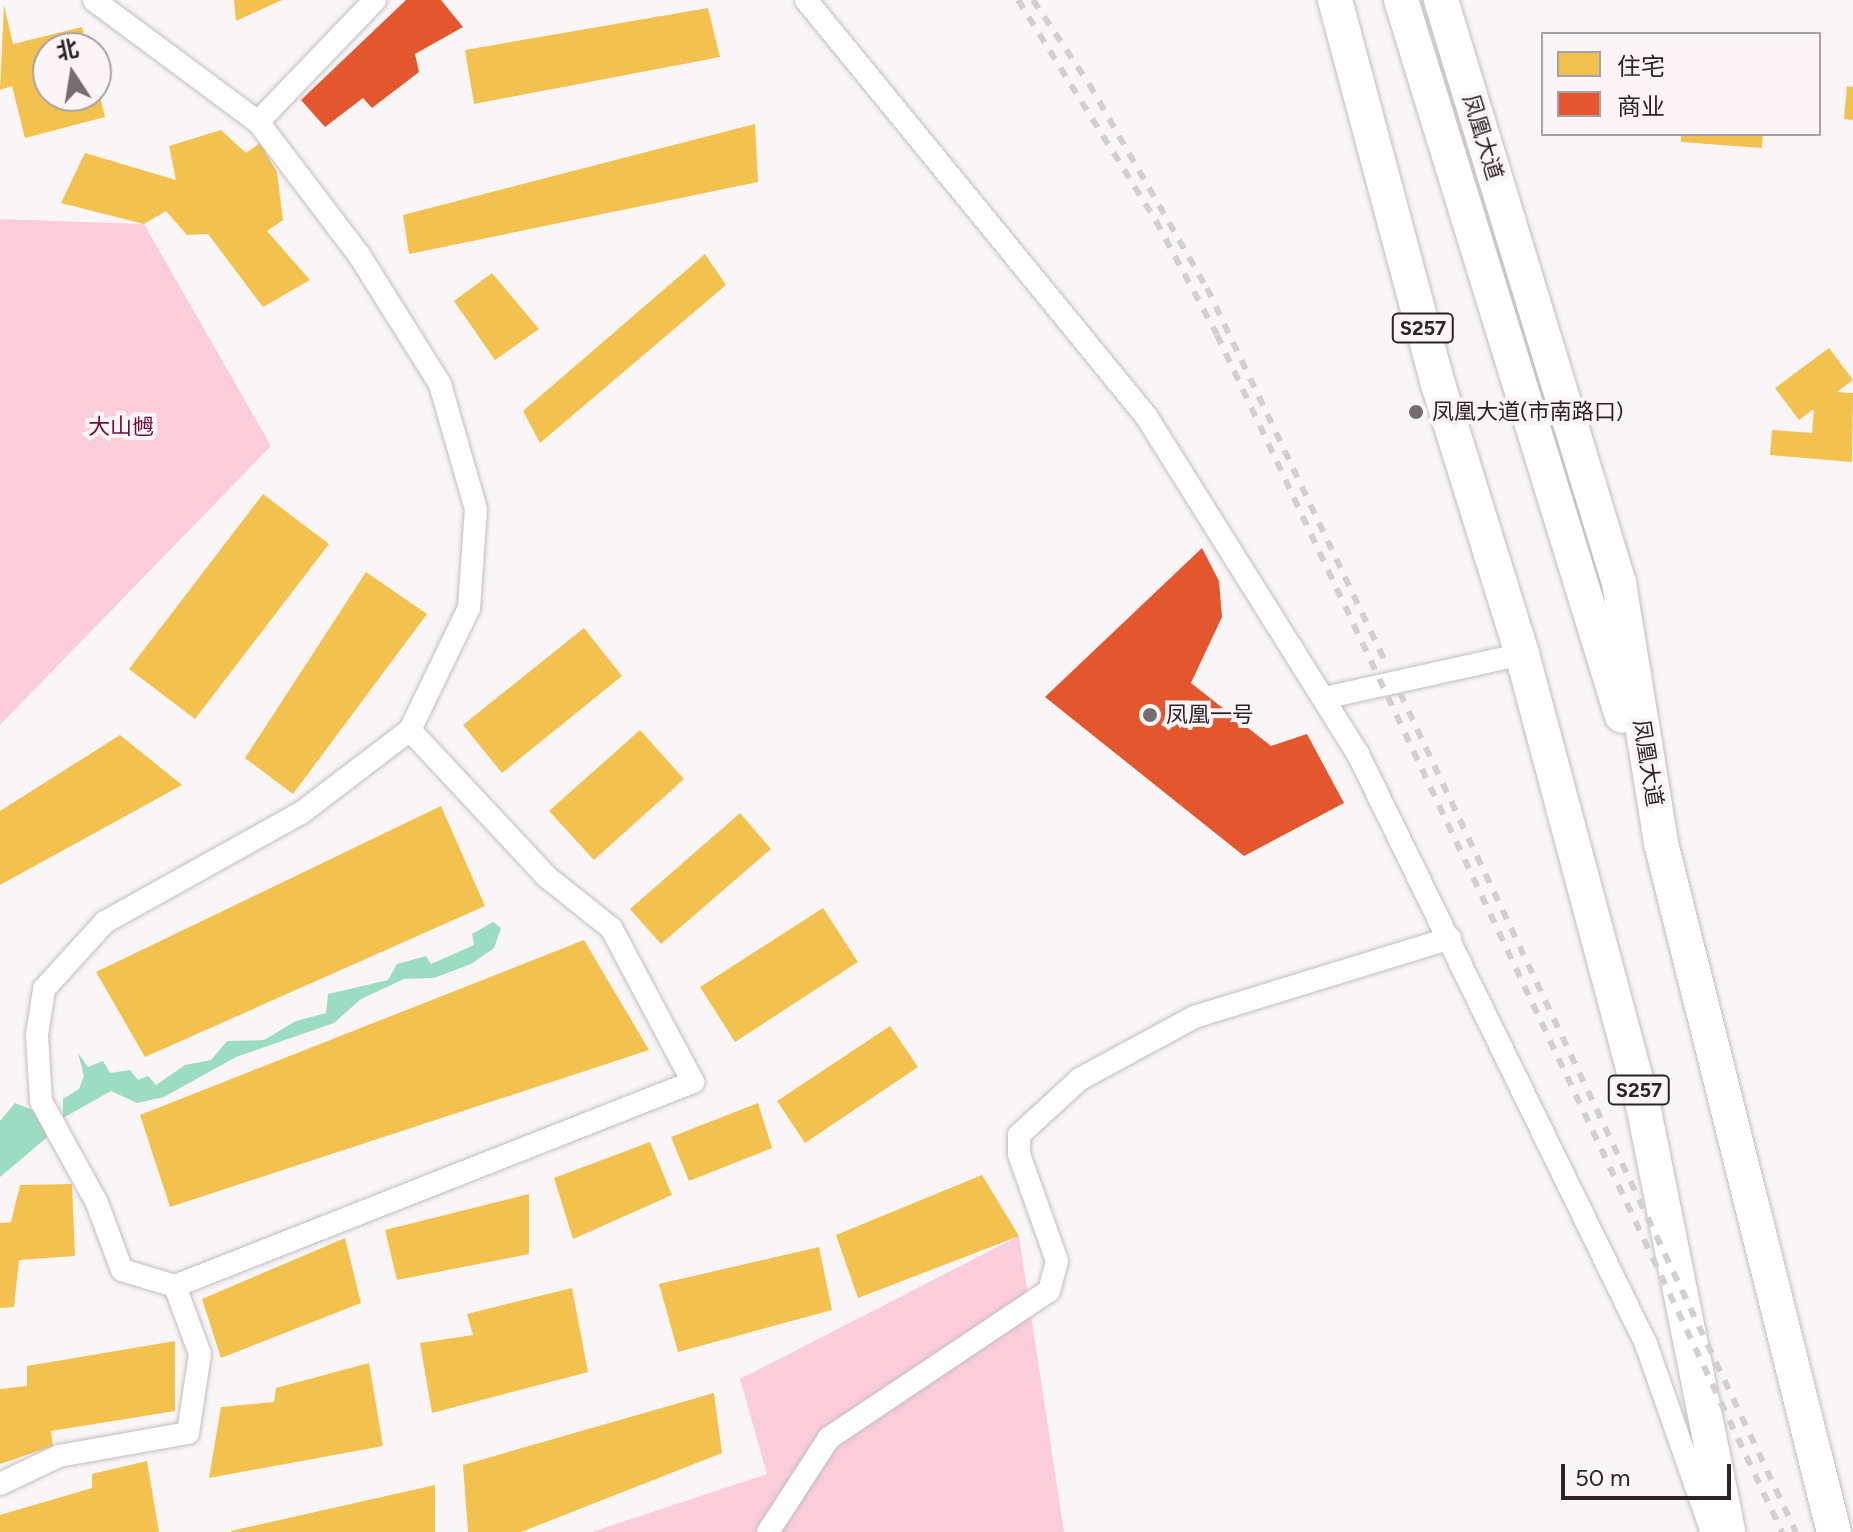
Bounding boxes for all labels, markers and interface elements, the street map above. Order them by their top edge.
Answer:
north arrow [32,32,112,112]
legend [1541,32,1821,136]
text: 北 [54,34,81,65]
text: 住宅 [1617,52,1665,81]
street label: 凤凰大道 [1458,91,1508,183]
text: 商业 [1617,92,1665,121]
road number: S257 [1391,312,1455,344]
place label: 凤凰大道(市南路口) [1432,399,1623,425]
marker: 凤凰大道(市南路口) [1407,403,1425,421]
park label: 大山乸 [88,414,154,440]
place label: 凤凰一号 [1166,702,1254,728]
marker: 凤凰一号 [1141,706,1159,724]
street label: 凤凰大道 [1628,717,1668,809]
road number: S257 [1607,1074,1671,1106]
scale bar [1565,1448,1735,1498]
text: 50 m [1575,1463,1631,1492]

